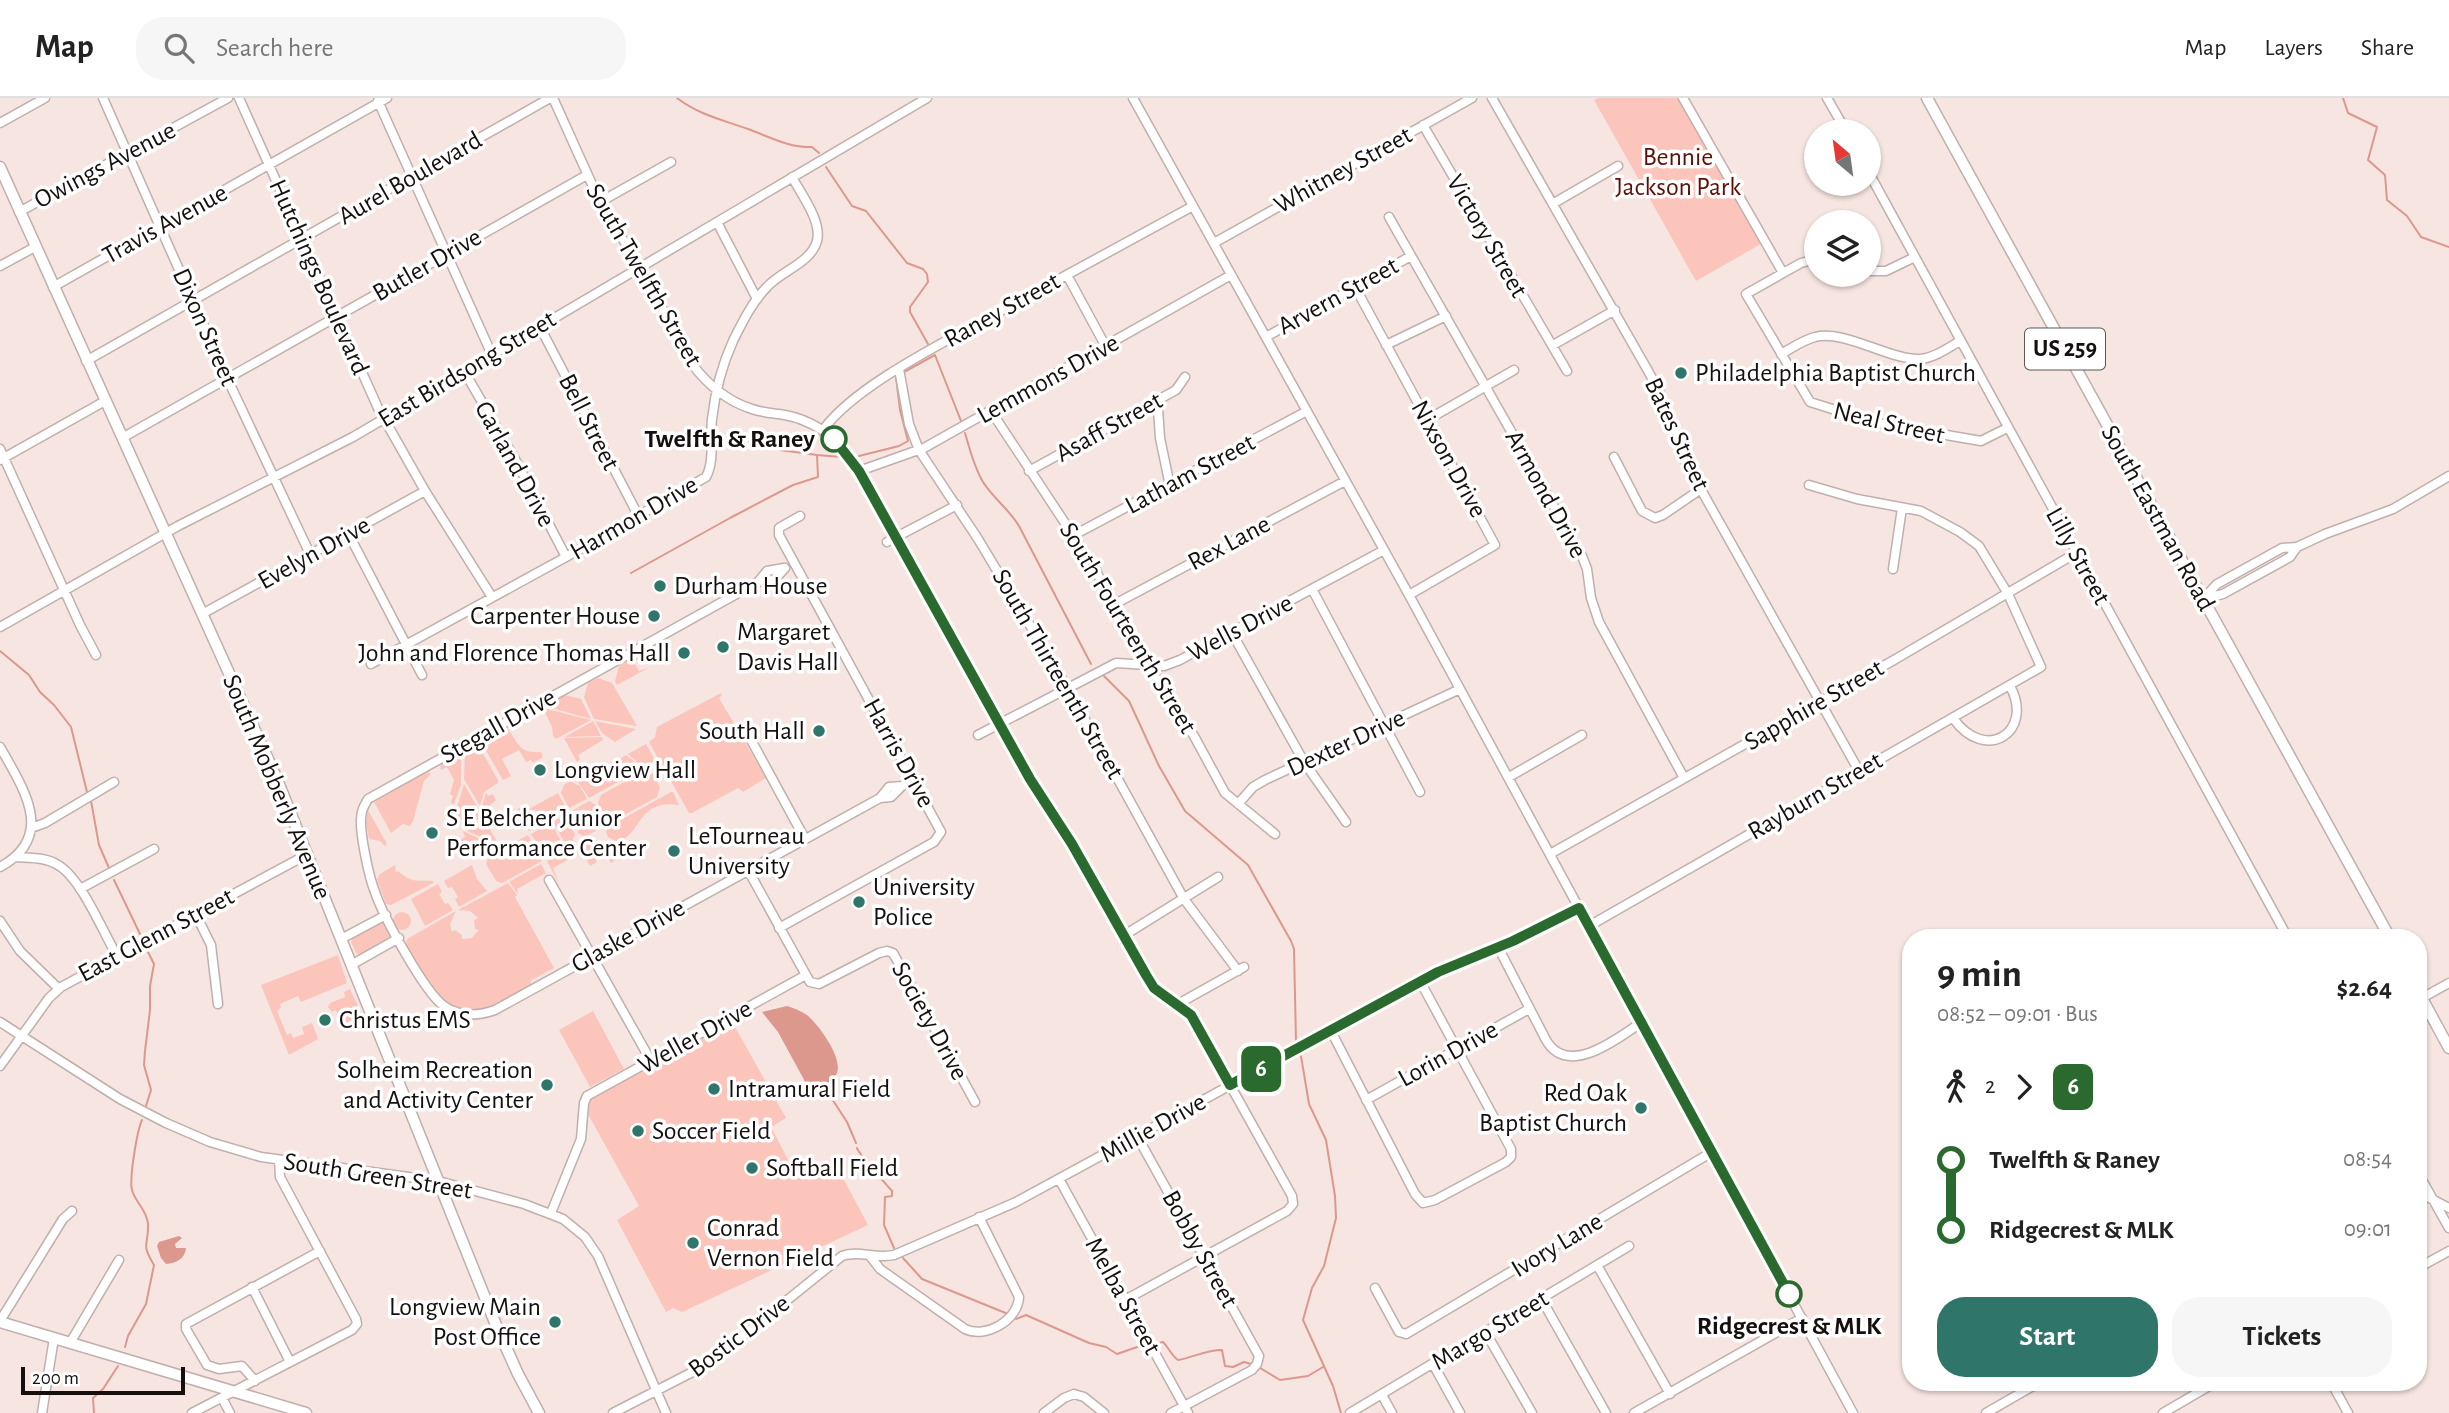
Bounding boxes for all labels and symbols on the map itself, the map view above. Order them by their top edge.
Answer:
street label: Owings Avenue [30,117,180,213]
north arrow [1804,119,1881,196]
street label: Whitney Street [1270,122,1416,218]
street label: Aurel Boulevard [334,127,486,229]
park label: Bennie Jackson Park [1615,144,1741,200]
street label: Victory Street [1442,170,1532,302]
street label: Hutchings Boulevard [264,175,374,379]
street label: Travis Avenue [98,179,232,269]
street label: South Twelfth Street [581,179,707,371]
street label: Butler Drive [368,224,486,306]
street label: Arvern Street [1273,252,1403,340]
street label: Dixon Street [168,264,242,390]
street label: Raney Street [940,268,1064,352]
street label: East Birdsong Street [374,306,560,432]
road number: US 259 [2025,328,2105,370]
street label: Lemmons Drive [973,329,1123,429]
place label: Philadelphia Baptist Church [1695,360,1976,386]
marker: Philadelphia Baptist Church [1673,365,1689,381]
street label: Bell Street [554,370,624,474]
street label: Bates Street [1640,374,1714,494]
street label: Asaff Street [1051,387,1167,467]
street label: Nixson Drive [1406,396,1492,522]
street label: Garland Drive [470,397,560,531]
street label: Neal Street [1831,398,1947,448]
street label: South Eastman Road [2096,421,2220,615]
place label: Twelfth & Raney [644,426,815,452]
marker: Twelfth & Raney [821,426,847,452]
street label: Armond Drive [1500,426,1592,562]
street label: Latham Street [1121,429,1259,519]
street label: Harmon Drive [566,471,702,565]
street label: Lilly Street [2041,503,2115,609]
street label: Rex Lane [1184,511,1274,575]
street label: Evelyn Drive [254,512,374,594]
street label: South Fourteenth Street [1055,518,1201,738]
street label: South Thirteenth Street [987,565,1129,783]
place label: Durham House [674,573,827,599]
marker: Durham House [652,578,668,594]
street label: Wells Drive [1183,590,1297,666]
place label: Carpenter House [470,603,640,629]
marker: Carpenter House [646,608,662,624]
place label: Margaret Davis Hall [737,619,839,675]
marker: Margaret Davis Hall [715,639,731,655]
place label: John and Florence Thomas Hall [358,640,670,666]
marker: John and Florence Thomas Hall [676,645,692,661]
street label: Sapphire Street [1740,655,1888,755]
street label: South Mobberly Avenue [218,671,336,903]
street label: Stegall Drive [436,684,560,768]
street label: Harris Drive [859,694,939,812]
street label: Dexter Drive [1283,704,1409,782]
place label: South Hall [699,718,805,744]
marker: South Hall [811,723,827,739]
street label: Rayburn Street [1743,747,1887,845]
place label: Longview Hall [554,757,696,783]
marker: Longview Hall [532,762,548,778]
place label: S E Belcher Junior Performance Center [446,805,647,861]
place label: LeTourneau University [688,823,805,879]
marker: S E Belcher Junior Performance Center [424,825,440,841]
marker: LeTourneau University [666,843,682,859]
place label: University Police [873,874,975,930]
street label: East Glenn Street [74,883,238,987]
street label: Glaske Drive [567,894,689,978]
marker: University Police [851,894,867,910]
street label: Society Drive [887,958,973,1084]
street label: Weller Drive [634,995,756,1079]
place label: Christus EMS [339,1007,471,1033]
marker: Christus EMS [317,1012,333,1028]
street label: Lorin Drive [1394,1016,1502,1092]
line badge: 6 [1238,1046,1284,1092]
place label: Solheim Recreation and Activity Center [337,1057,534,1113]
place label: Intramural Field [728,1076,890,1102]
marker: Solheim Recreation and Activity Center [539,1077,555,1093]
place label: Red Oak Baptist Church [1479,1080,1627,1136]
marker: Intramural Field [706,1081,722,1097]
street label: Millie Drive [1096,1088,1210,1168]
marker: Red Oak Baptist Church [1633,1100,1649,1116]
place label: Soccer Field [652,1118,771,1144]
marker: Soccer Field [630,1123,646,1139]
street label: South Green Street [282,1148,474,1204]
place label: Softball Field [766,1155,898,1181]
marker: Softball Field [744,1160,760,1176]
street label: Bobby Street [1157,1186,1243,1312]
street label: Ivory Lane [1507,1208,1607,1282]
place label: Conrad Vernon Field [707,1215,834,1271]
street label: Melba Street [1080,1233,1166,1359]
marker: Conrad Vernon Field [685,1235,701,1251]
marker: Ridgecrest & MLK [1776,1281,1802,1307]
street label: Margo Street [1427,1285,1553,1375]
street label: Bostic Drive [684,1290,794,1382]
place label: Longview Main Post Office [389,1294,541,1350]
place label: Ridgecrest & MLK [1697,1313,1882,1339]
marker: Longview Main Post Office [547,1314,563,1330]
scale bar [21,1364,186,1396]

